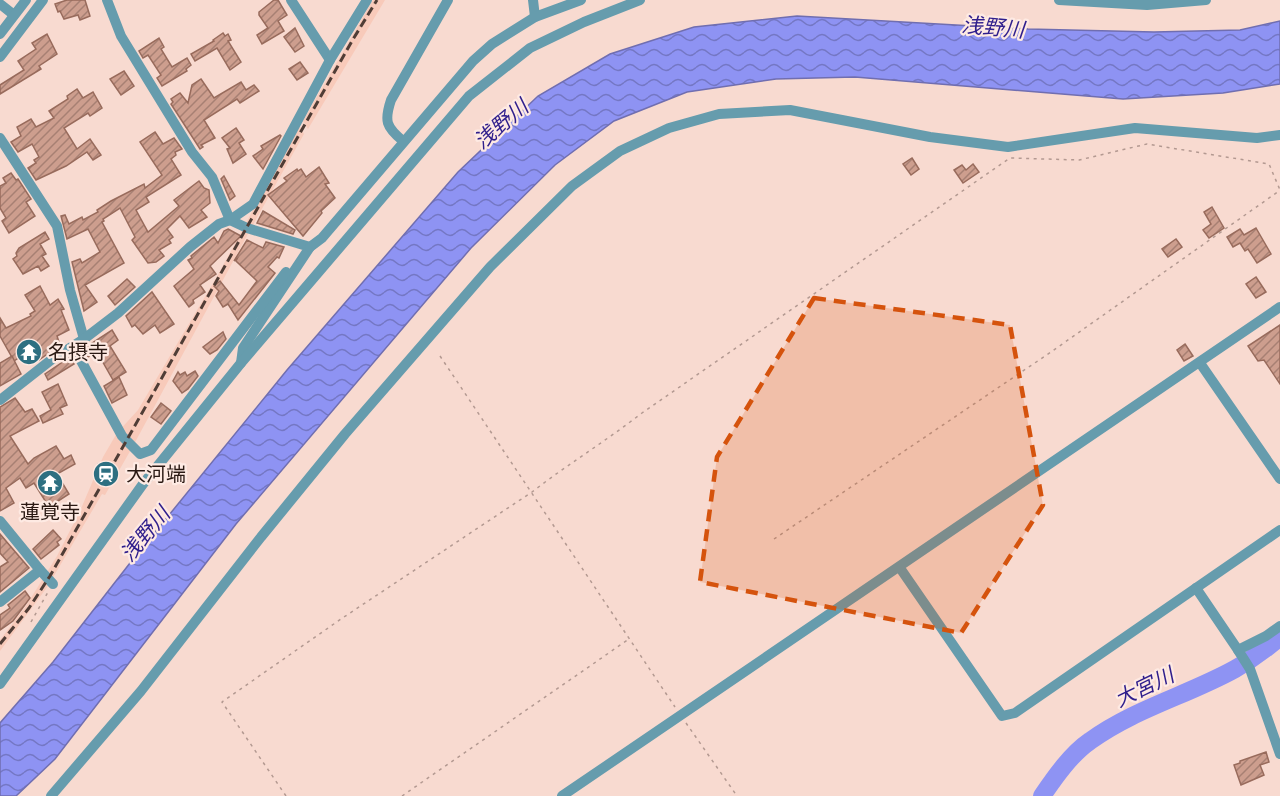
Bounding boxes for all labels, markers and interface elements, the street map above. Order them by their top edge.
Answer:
water label: 浅野川 [960,10,1028,44]
water label: 浅野川 [468,91,536,155]
temple icon: 名摂寺 [14,337,44,367]
place label: 名摂寺 [48,338,108,366]
station icon: 大河端 [91,459,121,489]
place label: 大河端 [126,460,186,488]
temple icon: 蓮覚寺 [35,468,65,498]
place label: 蓮覚寺 [20,498,80,526]
water label: 浅野川 [114,499,178,567]
water label: 大宮川 [1109,659,1180,714]

